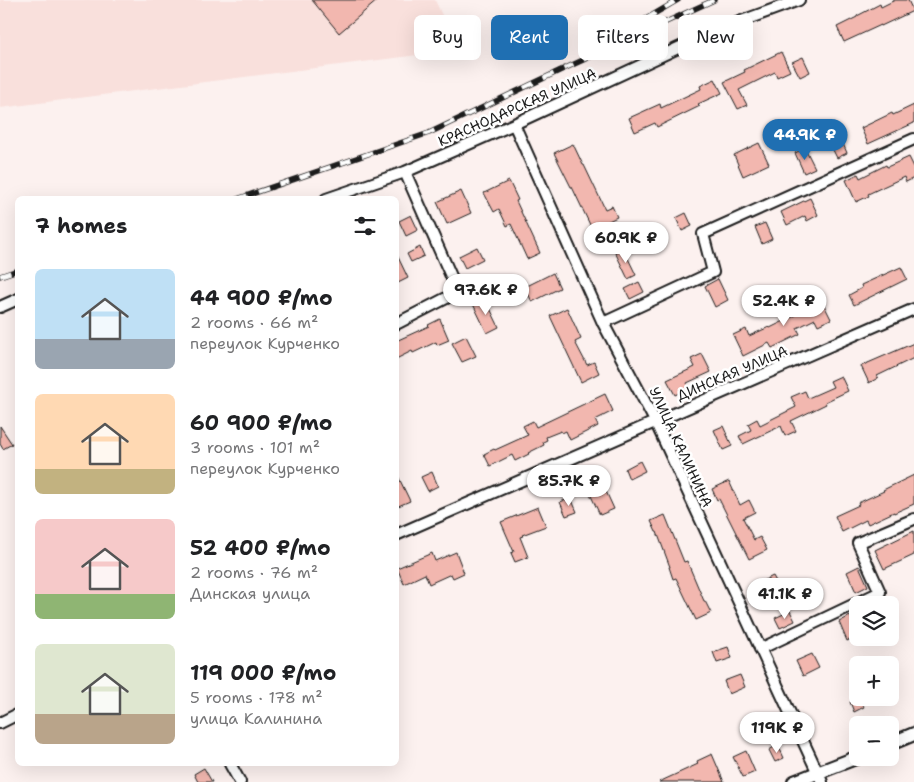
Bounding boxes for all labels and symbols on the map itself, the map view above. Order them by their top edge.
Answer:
street label: КРАСНОДАРСКАЯ УЛИЦА [435,64,599,150]
pin: 44.9K ₽ [759,119,851,161]
pin: 60.9K ₽ [580,222,672,264]
pin: 97.6K ₽ [440,274,532,316]
pin: 52.4K ₽ [738,284,830,327]
street label: ДИНСКАЯ УЛИЦА [674,342,790,404]
street label: УЛИЦА КАЛИНИНА [645,384,717,510]
pin: 85.7K ₽ [523,464,615,507]
pin: 41.1K ₽ [739,578,831,620]
pin: 119K ₽ [736,712,818,754]

